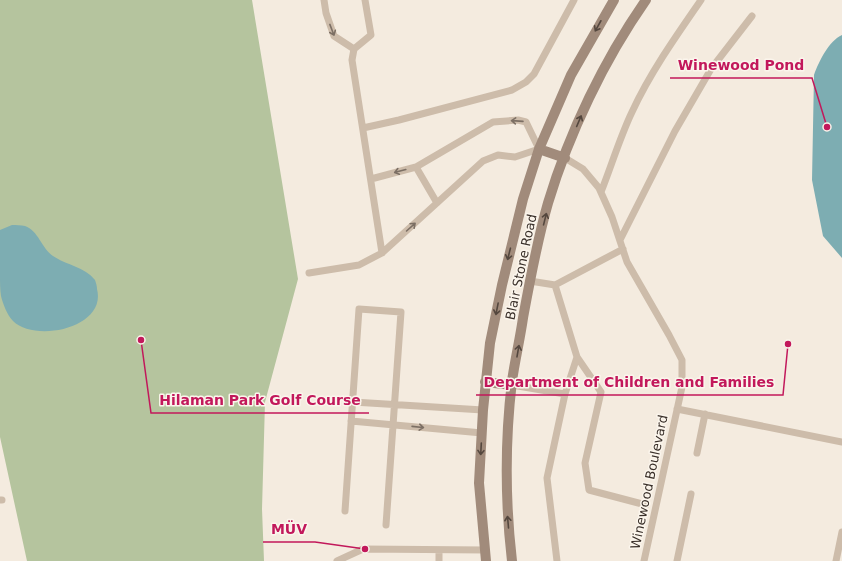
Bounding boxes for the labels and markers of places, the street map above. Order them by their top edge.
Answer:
callout: Winewood Pond [670,52,812,78]
callout: Department of Children and Families [476,369,783,395]
callout: Hilaman Park Golf Course [151,387,369,413]
callout: MÜV [263,516,315,542]

